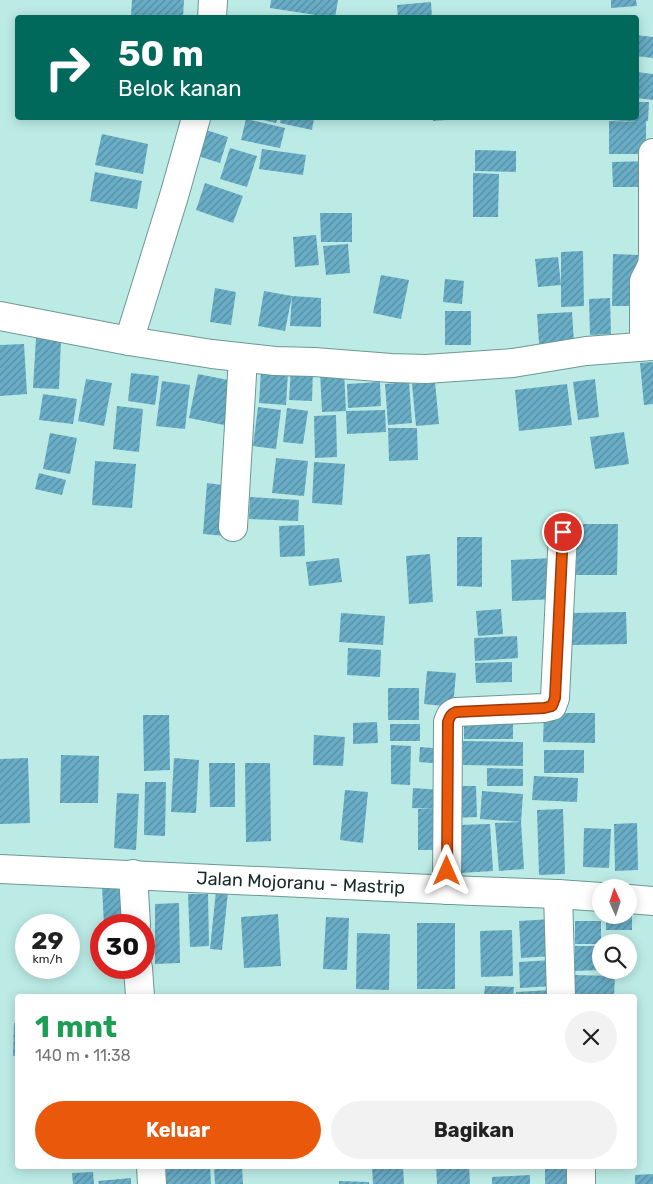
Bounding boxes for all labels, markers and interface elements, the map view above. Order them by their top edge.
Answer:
text: 50 m [118,33,204,75]
icon: right [35,35,100,100]
text: Belok kanan [118,75,242,102]
pin [542,511,584,553]
icon: arrive [549,518,577,546]
position arrow [420,844,472,896]
street label: Jalan Mojoranu - Mastrip [196,867,406,899]
north arrow [592,879,638,924]
map controls [592,879,637,979]
speed limit sign: 30 [90,914,155,979]
text: 29 [31,926,64,955]
button: search [592,934,637,979]
text: km/h [33,952,62,966]
text: 1 mnt [35,1009,117,1045]
button: close [565,1011,617,1063]
text: 140 m · 11:38 [35,1046,131,1065]
button: Keluar [35,1101,321,1159]
button: Bagikan [331,1101,617,1159]

